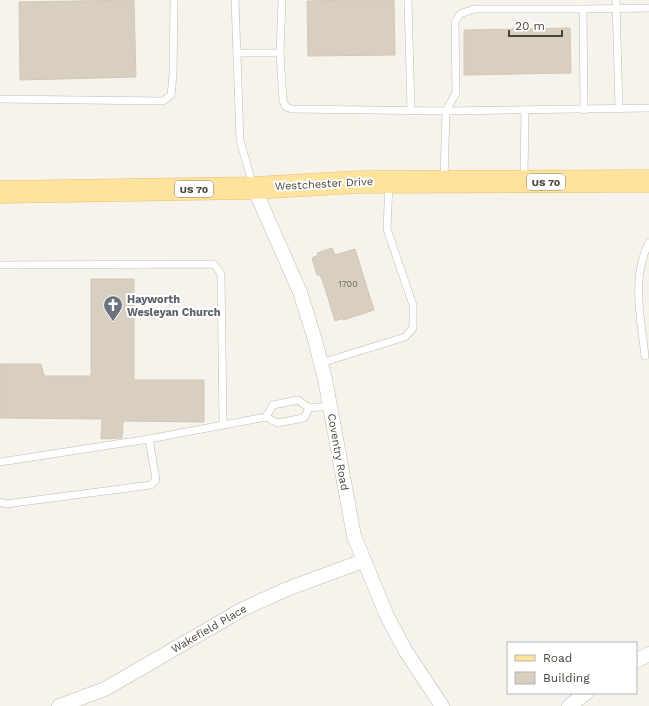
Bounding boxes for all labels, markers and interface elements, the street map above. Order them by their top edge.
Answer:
scale bar [509,12,562,38]
text: 20 m [515,19,545,33]
road number: US 70 [527,174,565,190]
street label: Westchester Drive [275,175,373,193]
road number: US 70 [175,181,213,197]
house number: 1700 [338,279,358,289]
place label: Hayworth Wesleyan Church [127,293,221,319]
church icon: Hayworth Wesleyan Church [102,294,124,322]
street label: Coventry Road [325,412,351,492]
street label: Wakefield Place [169,602,249,656]
legend [507,642,637,694]
text: Road [543,651,572,665]
text: Building [543,671,590,685]

